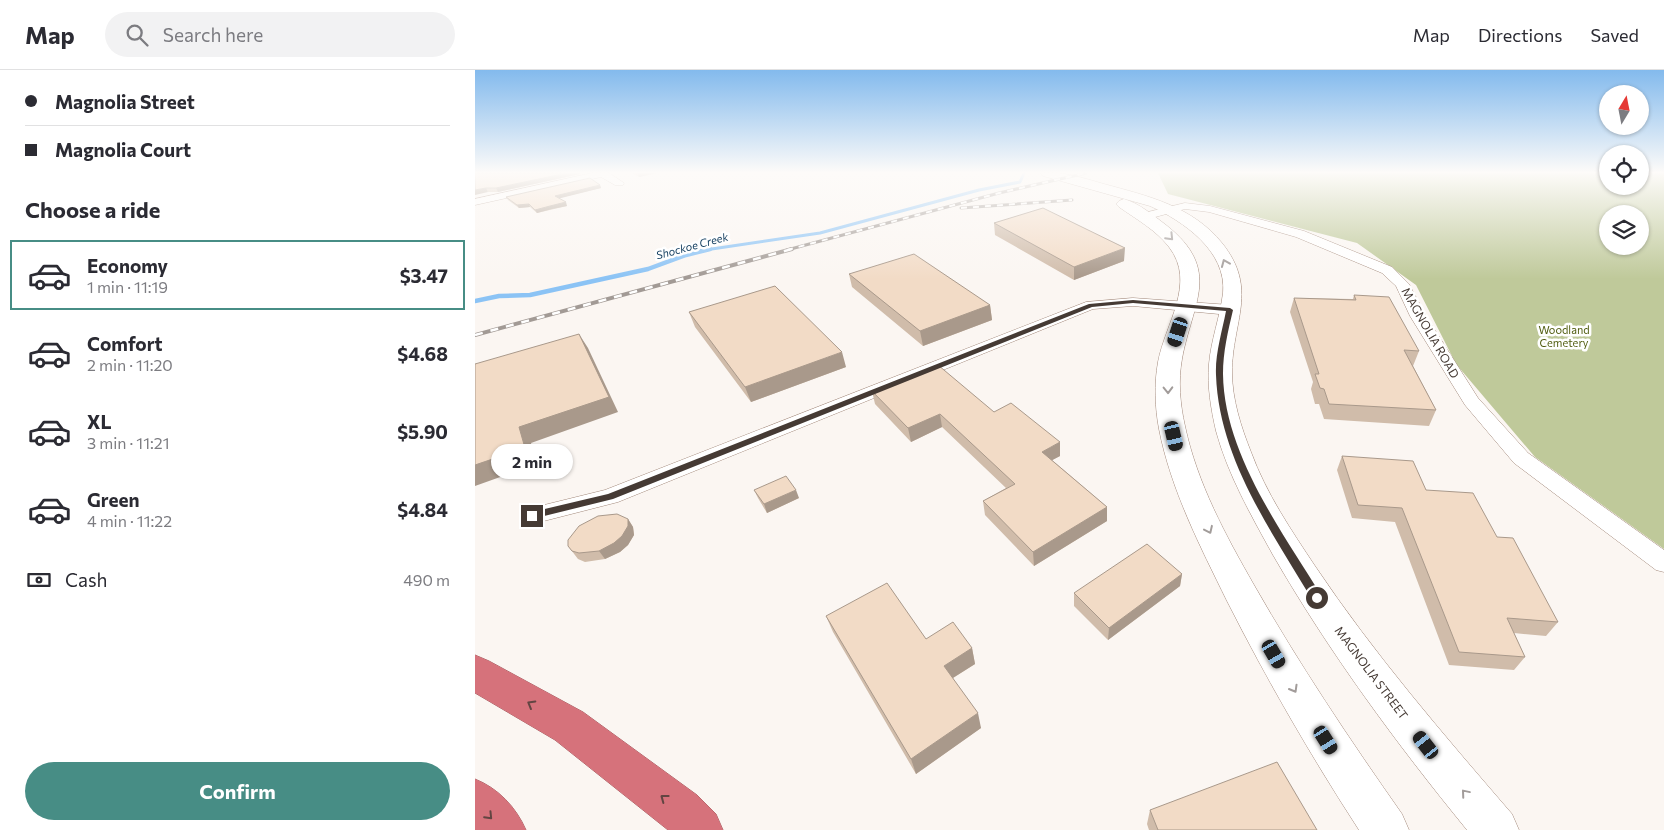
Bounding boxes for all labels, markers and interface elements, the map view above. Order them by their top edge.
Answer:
search box [105,12,455,57]
text: Map [25,20,75,49]
icon: search [123,21,151,49]
text: Search here [163,23,263,46]
text: Map [1413,24,1450,46]
text: Directions [1478,24,1562,46]
text: Saved [1590,24,1639,46]
north arrow [1599,85,1649,135]
map controls [1599,85,1649,255]
text: Magnolia Street [55,90,195,113]
text: Magnolia Court [55,138,191,161]
button: locate [1599,145,1649,195]
text: Choose a ride [25,196,160,223]
button: layers [1599,205,1649,255]
water label: Shockoe Creek [654,229,730,261]
one-way arrow [1164,232,1173,241]
icon: car [27,253,72,298]
text: Economy [87,254,168,277]
one-way arrow [1221,259,1232,268]
text: $3.47 [400,264,448,287]
text: 1 min · 11:19 [87,277,168,296]
street label: MAGNOLIA ROAD [1399,285,1463,380]
car [1166,315,1189,349]
park label: Woodland Cemetery [1538,323,1590,349]
icon: car [27,331,72,376]
text: Comfort [87,332,163,355]
text: $4.68 [397,342,448,365]
text: 2 min · 11:20 [87,355,173,374]
one-way arrow [1163,387,1173,395]
icon: car [27,409,72,454]
text: XL [87,410,112,433]
text: $5.90 [397,420,448,443]
car [1163,420,1184,452]
text: 3 min · 11:21 [87,433,170,452]
callout: 2 min [491,444,573,478]
text: 2 min [512,452,552,471]
icon: car [27,487,72,532]
text: Green [87,488,139,511]
text: $4.84 [397,498,448,521]
route end [521,505,543,527]
text: 4 min · 11:22 [87,511,172,530]
one-way arrow [1203,525,1213,534]
icon: cash [25,566,53,594]
text: Cash [65,568,107,591]
text: 490 m [403,570,450,589]
route start [1306,587,1328,609]
street label: MAGNOLIA STREET [1332,623,1411,722]
car [1260,637,1287,671]
one-way arrow [1288,683,1298,692]
one-way arrow [527,701,536,711]
car [1311,723,1340,757]
car [1410,729,1441,761]
button: Confirm [25,762,450,820]
one-way arrow [1461,789,1470,798]
one-way arrow [661,795,670,803]
one-way arrow [483,810,492,819]

